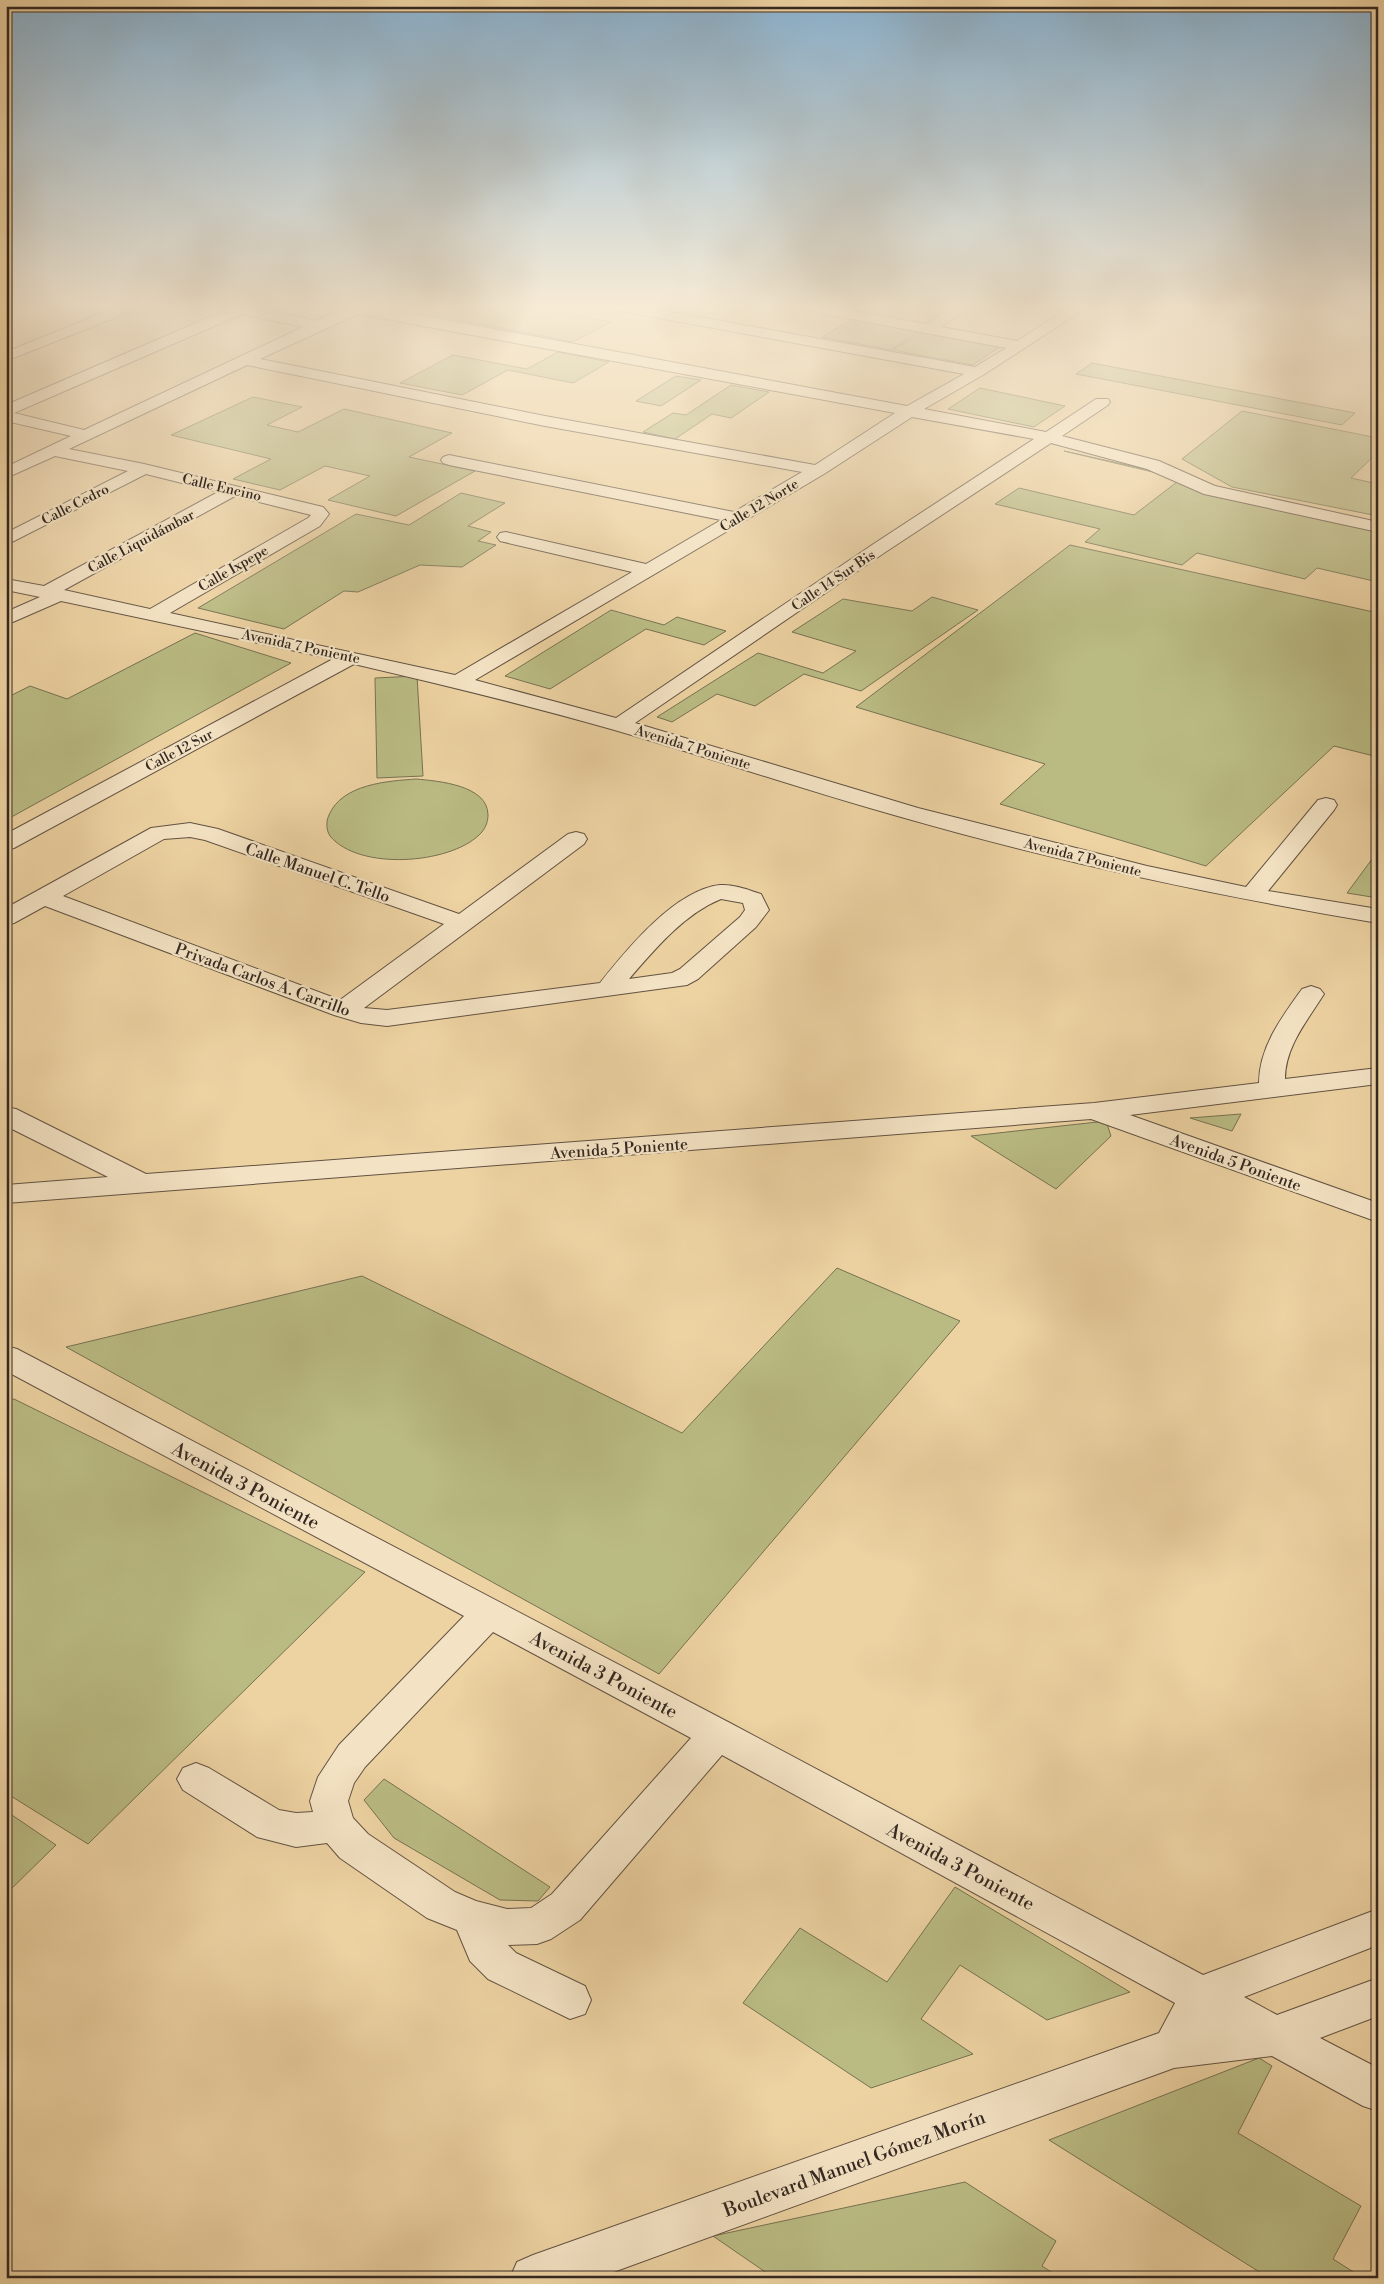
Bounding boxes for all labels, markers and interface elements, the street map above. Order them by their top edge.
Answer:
street label: Calle Encino [180,470,263,506]
street label: Calle 12 Norte [717,475,802,536]
street label: Calle Cedro [39,480,112,530]
street label: Calle Liquidámbar [85,506,198,578]
street label: Calle Ixpepe [195,542,272,596]
street label: Calle 14 Sur Bis [788,546,879,615]
street label: Avenida 7 Poniente [239,625,362,668]
street label: Avenida 7 Poniente [632,721,753,774]
street label: Calle 12 Sur [142,726,216,776]
street label: Avenida 7 Poniente [1021,834,1143,881]
street label: Calle Manuel C. Tello [243,839,393,907]
street label: Privada Carlos A. Carrillo [172,939,353,1021]
street label: Avenida 5 Poniente [1166,1130,1304,1196]
street label: Avenida 5 Poniente [548,1134,689,1164]
street label: Avenida 3 Poniente [166,1436,324,1535]
street label: Avenida 3 Poniente [524,1625,682,1724]
street label: Avenida 3 Poniente [881,1817,1039,1916]
street label: Boulevard Manuel Gómez Morín [719,2105,989,2223]

